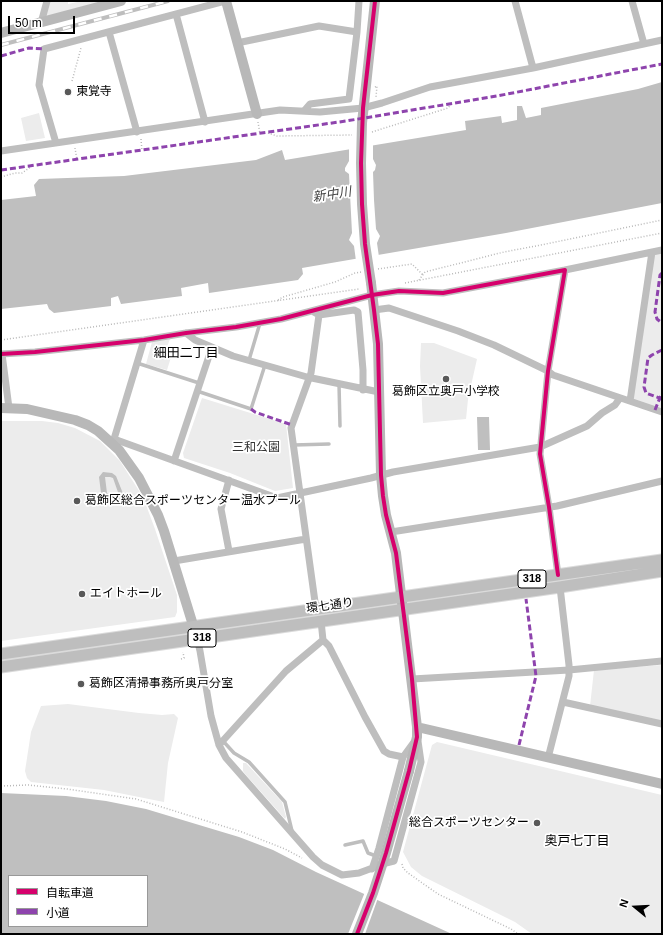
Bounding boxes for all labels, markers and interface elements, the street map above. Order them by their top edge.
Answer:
scale bar [10,8,77,34]
text: 50 m [15,16,42,30]
place label: 東覚寺 [76,85,112,99]
marker: 東覚寺 [63,87,73,97]
water label: 新中川 [312,184,352,206]
district label: 細田二丁目 [154,345,218,361]
marker: 葛飾区立奥戸小学校 [441,374,451,384]
place label: 葛飾区立奥戸小学校 [392,385,500,399]
park label: 三和公園 [232,441,280,455]
place label: 葛飾区総合スポーツセンター温水プール [85,494,301,508]
marker: 葛飾区総合スポーツセンター温水プール [72,496,82,506]
road number: 318 [518,570,546,588]
place label: エイトホール [90,587,162,601]
marker: エイトホール [77,589,87,599]
street label: 環七通り [305,596,355,616]
road number: 318 [188,629,216,647]
place label: 葛飾区清掃事務所奥戸分室 [89,677,233,691]
marker: 葛飾区清掃事務所奥戸分室 [76,679,86,689]
place label: 総合スポーツセンター [409,816,529,830]
marker: 総合スポーツセンター [532,818,542,828]
district label: 奥戸七丁目 [545,833,609,849]
legend [8,875,148,927]
text: 自転車道 [46,886,94,900]
north arrow [615,887,655,927]
text: N [617,898,631,909]
text: 小道 [46,906,70,920]

